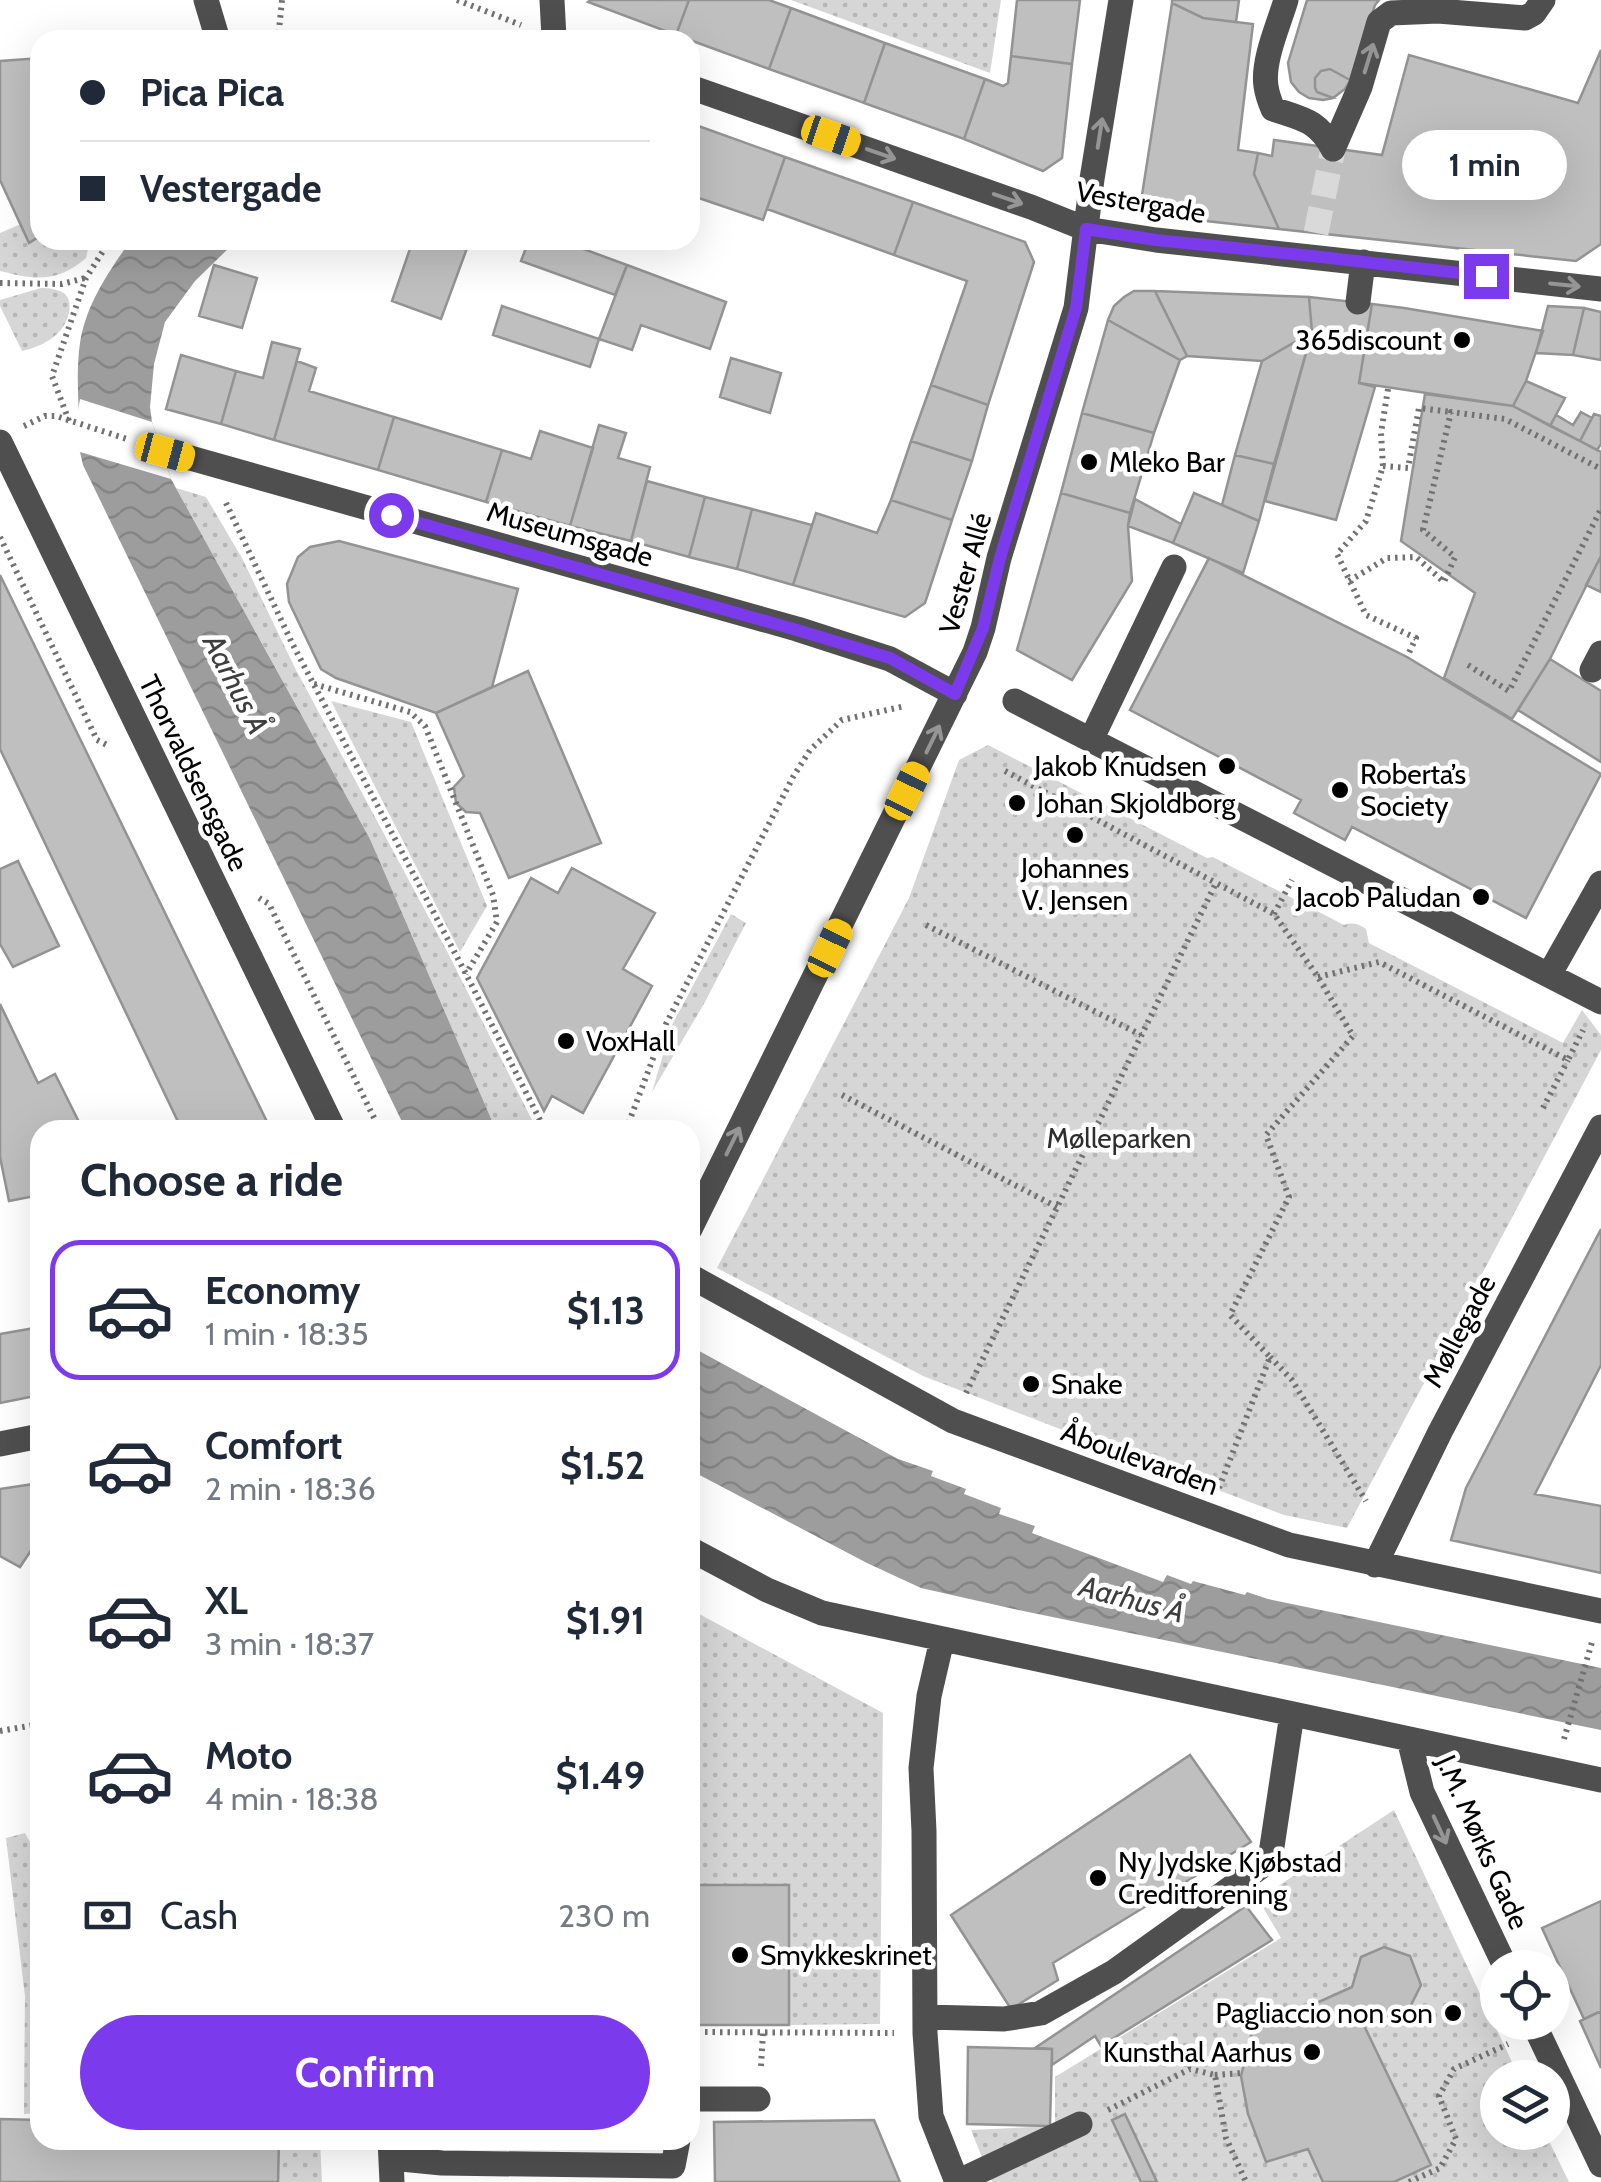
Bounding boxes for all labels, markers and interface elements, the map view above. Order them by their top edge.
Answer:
one-way arrow [1361,43,1379,74]
text: Pica Pica [140,69,284,116]
car [798,112,864,160]
one-way arrow [1091,117,1110,149]
callout: 1 min [1404,131,1568,201]
text: 1 min [1448,145,1521,184]
one-way arrow [864,146,895,164]
text: Vestergade [140,165,322,212]
street label: Vestergade [1074,174,1208,230]
one-way arrow [992,191,1023,209]
route end [1464,254,1509,299]
one-way arrow [1549,276,1581,295]
place label: 365discount [1295,323,1442,357]
marker: 365discount [1451,329,1473,351]
car [132,430,198,474]
place label: Mleko Bar [1109,445,1225,479]
marker: Mleko Bar [1078,451,1100,473]
route start [369,493,414,538]
street label: Museumsgade [483,494,657,574]
street label: Vester Allé [931,508,999,638]
water label: Aarhus Å [194,626,278,740]
street label: Thorvaldsensgade [132,670,256,876]
one-way arrow [924,724,943,754]
place label: Jakob Knudsen [1033,749,1207,783]
marker: Jakob Knudsen [1216,755,1238,777]
car [880,757,934,825]
place label: Roberta’s Society [1360,757,1466,823]
marker: Roberta’s Society [1329,779,1351,801]
place label: Johan Skjoldborg [1036,786,1236,820]
marker: Johan Skjoldborg [1006,792,1028,814]
marker: Johannes V. Jensen [1064,824,1086,846]
place label: Johannes V. Jensen [1020,851,1129,917]
place label: Jacob Paludan [1295,880,1461,914]
marker: Jacob Paludan [1470,886,1492,908]
car [803,914,857,982]
place label: VoxHall [586,1024,676,1058]
marker: VoxHall [555,1030,577,1052]
park label: Mølleparken [1046,1121,1192,1155]
one-way arrow [724,1127,743,1157]
text: Choose a ride [80,1153,343,1207]
icon: car [85,1265,175,1355]
text: Economy [205,1267,360,1314]
street label: Møllegade [1415,1269,1503,1393]
text: $1.13 [567,1287,645,1334]
text: 1 min · 18:35 [205,1314,369,1353]
place label: Snake [1051,1367,1123,1401]
marker: Snake [1020,1373,1042,1395]
street label: Åboulevarden [1057,1413,1224,1502]
icon: car [85,1420,175,1510]
text: Comfort [205,1422,342,1469]
text: $1.52 [560,1442,645,1489]
text: 2 min · 18:36 [205,1469,376,1508]
water label: Aarhus Å [1073,1566,1189,1631]
icon: car [85,1575,175,1665]
text: XL [205,1577,248,1624]
text: $1.91 [566,1597,645,1644]
text: 3 min · 18:37 [205,1624,374,1663]
icon: car [85,1730,175,1820]
text: Moto [205,1732,292,1779]
street label: J.M. Mørks Gade [1429,1749,1537,1934]
text: $1.49 [556,1752,645,1799]
text: 4 min · 18:38 [205,1779,379,1818]
one-way arrow [1432,1815,1451,1845]
place label: Ny Jydske Kjøbstad Creditforening [1118,1845,1342,1911]
marker: Ny Jydske Kjøbstad Creditforening [1087,1867,1109,1889]
icon: cash [80,1888,135,1943]
text: Cash [160,1892,238,1939]
text: 230 m [558,1896,650,1935]
place label: Smykkeskrinet [760,1938,932,1972]
marker: Smykkeskrinet [729,1944,751,1966]
map controls [1480,1950,1570,2150]
button: locate [1480,1950,1570,2040]
place label: Pagliaccio non son [1215,1996,1433,2030]
marker: Pagliaccio non son [1442,2002,1464,2024]
button: Confirm [80,2015,650,2130]
place label: Kunsthal Aarhus [1103,2035,1292,2069]
marker: Kunsthal Aarhus [1301,2041,1323,2063]
button: layers [1480,2060,1570,2150]

